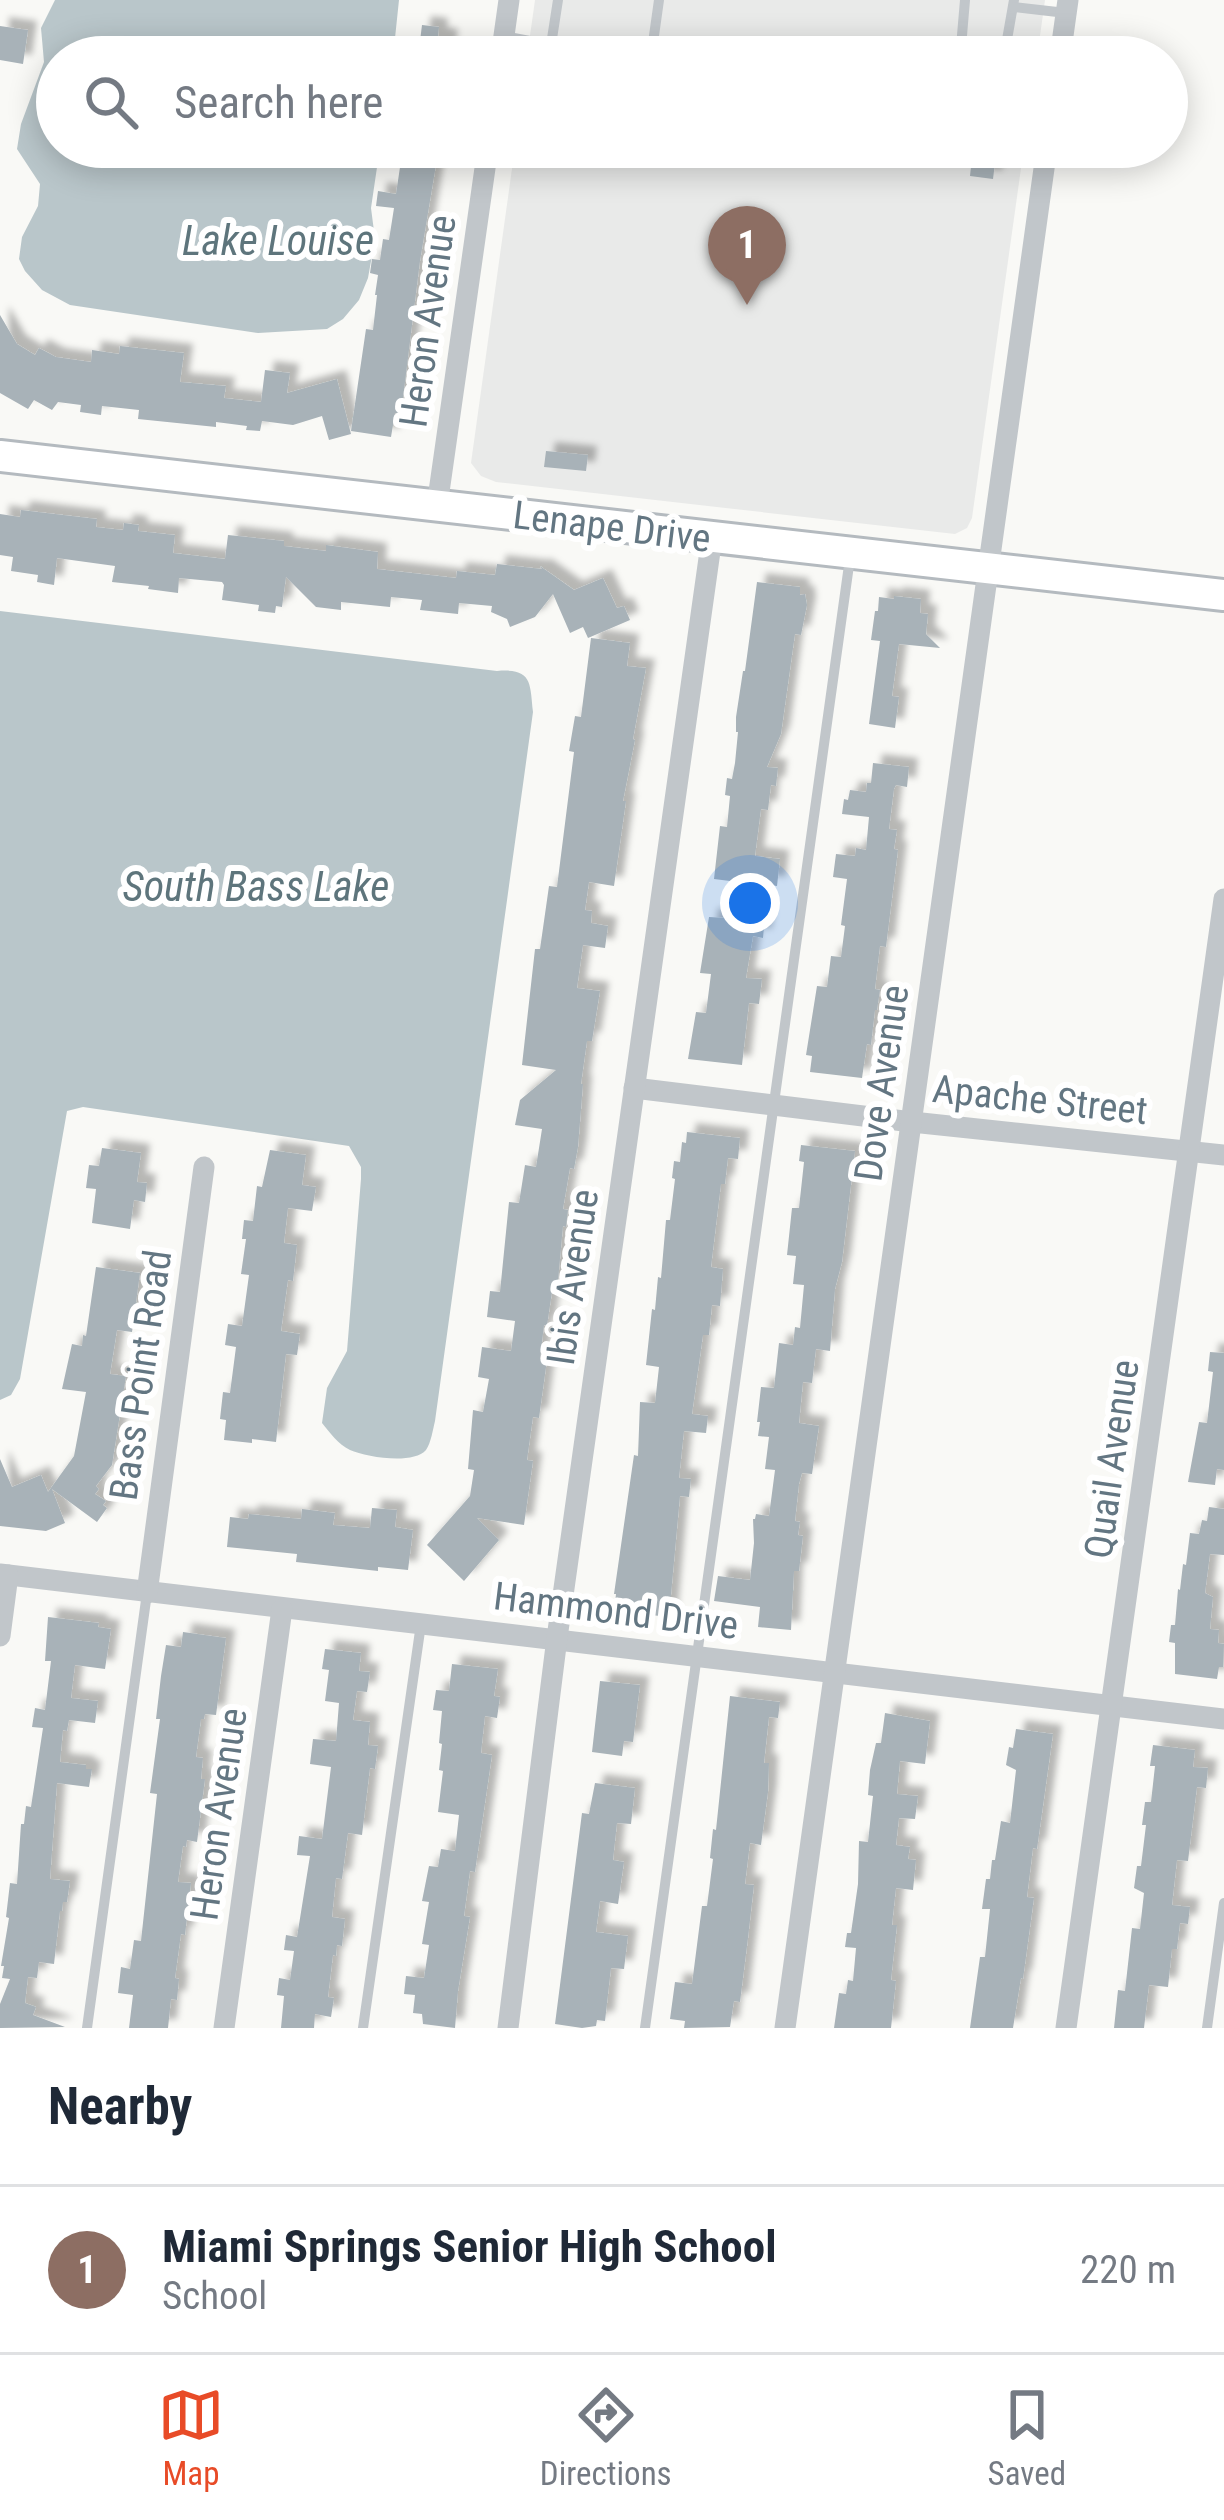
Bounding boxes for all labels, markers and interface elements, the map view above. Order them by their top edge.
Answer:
search box [36,36,1188,168]
icon: search [78,69,144,135]
text: Search here [174,76,383,129]
pin: 1 [708,206,786,305]
street label: Heron Avenue [390,212,466,430]
water label: Lake Louise [182,216,374,265]
street label: Lenape Drive [510,492,713,562]
water label: South Bass Lake [123,862,389,911]
your location [720,873,780,933]
street label: Dove Avenue [845,982,919,1184]
street label: Apache Street [930,1066,1150,1134]
street label: Ibis Avenue [538,1186,608,1368]
street label: Bass Point Road [101,1247,181,1503]
street label: Quail Avenue [1075,1357,1149,1561]
street label: Hammond Drive [491,1573,741,1649]
street label: Heron Avenue [181,1705,257,1923]
text: Nearby [48,2077,192,2136]
text: Miami Springs Senior High School [162,2220,777,2273]
text: 1 [77,2247,97,2293]
text: 220 m [1080,2247,1176,2293]
text: School [162,2273,267,2319]
tab: Map [158,2382,224,2493]
tab: Directions [540,2382,672,2493]
tab: Saved [988,2382,1066,2493]

